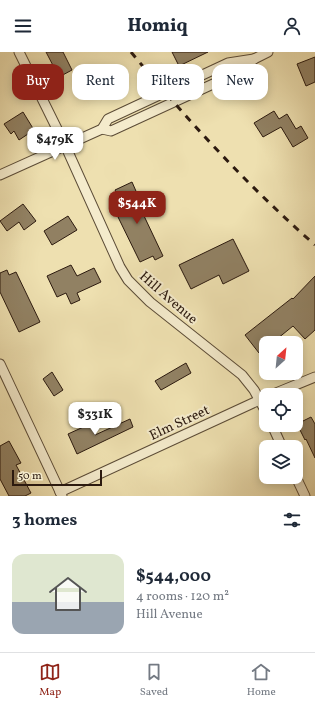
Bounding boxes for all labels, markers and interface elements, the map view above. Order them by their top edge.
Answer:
text: Homiq [127,14,188,39]
icon: menu [12,15,34,37]
icon: person [281,15,303,37]
chip: Buy [12,64,64,100]
chip: Rent [72,64,129,100]
chip: Filters [137,64,204,100]
chip: New [212,64,268,100]
pin: $479K [27,127,83,161]
text: $479K [36,131,74,149]
pin: $544K [109,191,165,225]
text: $544K [118,195,156,213]
street label: Hill Avenue [135,267,202,329]
north arrow [259,336,303,380]
map controls [259,336,303,484]
button: locate [259,388,303,432]
street label: Elm Street [146,401,213,446]
pin: $331K [67,402,123,436]
text: $331K [77,406,113,424]
button: layers [259,440,303,484]
scale bar [12,468,102,487]
text: 50 m [18,469,42,484]
text: 3 homes [12,509,77,532]
icon: filters [281,509,303,531]
text: $544,000 [136,565,211,588]
icon: home [44,570,92,618]
text: 4 rooms · 120 m² [136,588,229,606]
text: Hill Avenue [136,606,203,624]
tab: Map [39,661,61,700]
tab: Saved [140,661,168,700]
tab: Home [247,661,276,700]

